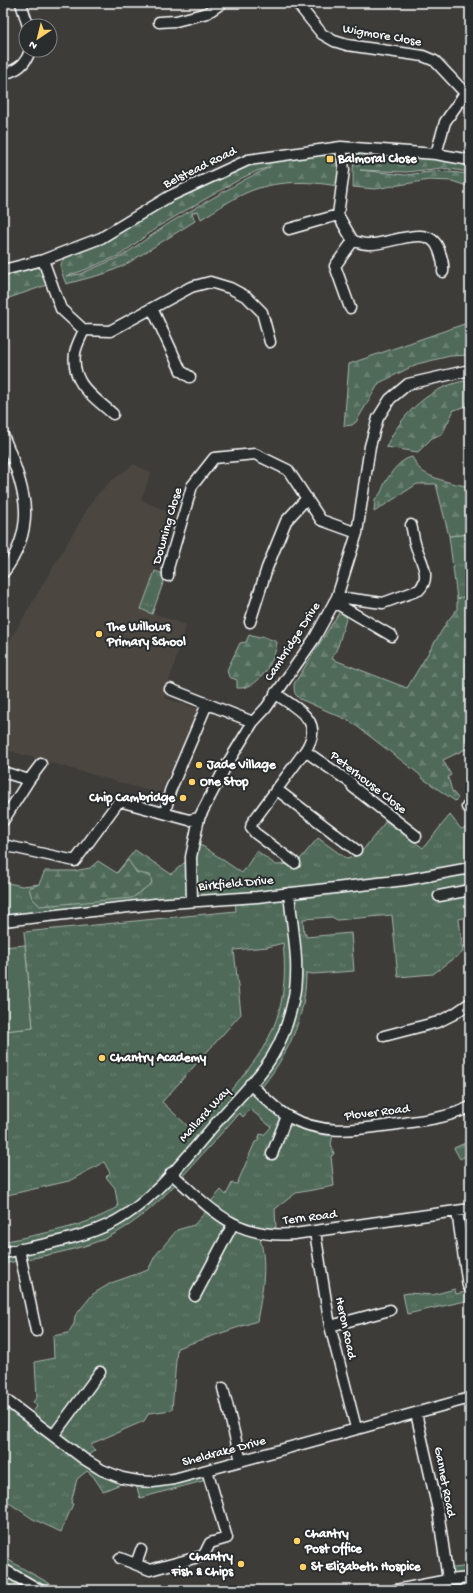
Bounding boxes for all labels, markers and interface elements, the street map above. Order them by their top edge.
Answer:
north arrow [18,18,58,58]
street label: Wigmore Close [341,22,423,50]
text: N [27,38,40,52]
street label: Belstead Road [160,143,240,193]
place label: Balmoral Close [337,152,418,167]
marker: Balmoral Close [325,154,335,164]
street label: Downing Close [150,486,186,567]
street label: Cambridge Drive [262,600,324,684]
place label: The Willows Primary School [106,620,186,650]
marker: The Willows Primary School [94,629,104,639]
street label: Peterhouse Close [326,748,410,818]
place label: Jade Village [206,758,277,773]
marker: Jade Village [194,760,204,770]
place label: One Stop [200,775,249,791]
marker: One Stop [187,777,197,787]
place label: Chip Cambridge [88,791,176,807]
marker: Chip Cambridge [178,793,188,803]
street label: Birkfield Drive [197,873,274,895]
place label: Chantry Academy [109,1051,207,1066]
marker: Chantry Academy [97,1053,107,1063]
street label: Mallard Way [176,1084,234,1146]
street label: Plover Road [343,1101,412,1125]
street label: Tern Road [281,1207,339,1229]
street label: Heron Road [331,1296,359,1362]
street label: Sheldrake Drive [181,1434,268,1470]
street label: Gannet Road [430,1446,458,1520]
place label: Chantry Post Office [304,1527,363,1557]
marker: Chantry Post Office [292,1536,302,1546]
place label: Chantry Fish & Chips [171,1550,234,1581]
marker: Chantry Fish & Chips [236,1559,246,1569]
place label: St Elizabeth Hospice [311,1560,422,1576]
marker: St Elizabeth Hospice [298,1562,308,1572]

